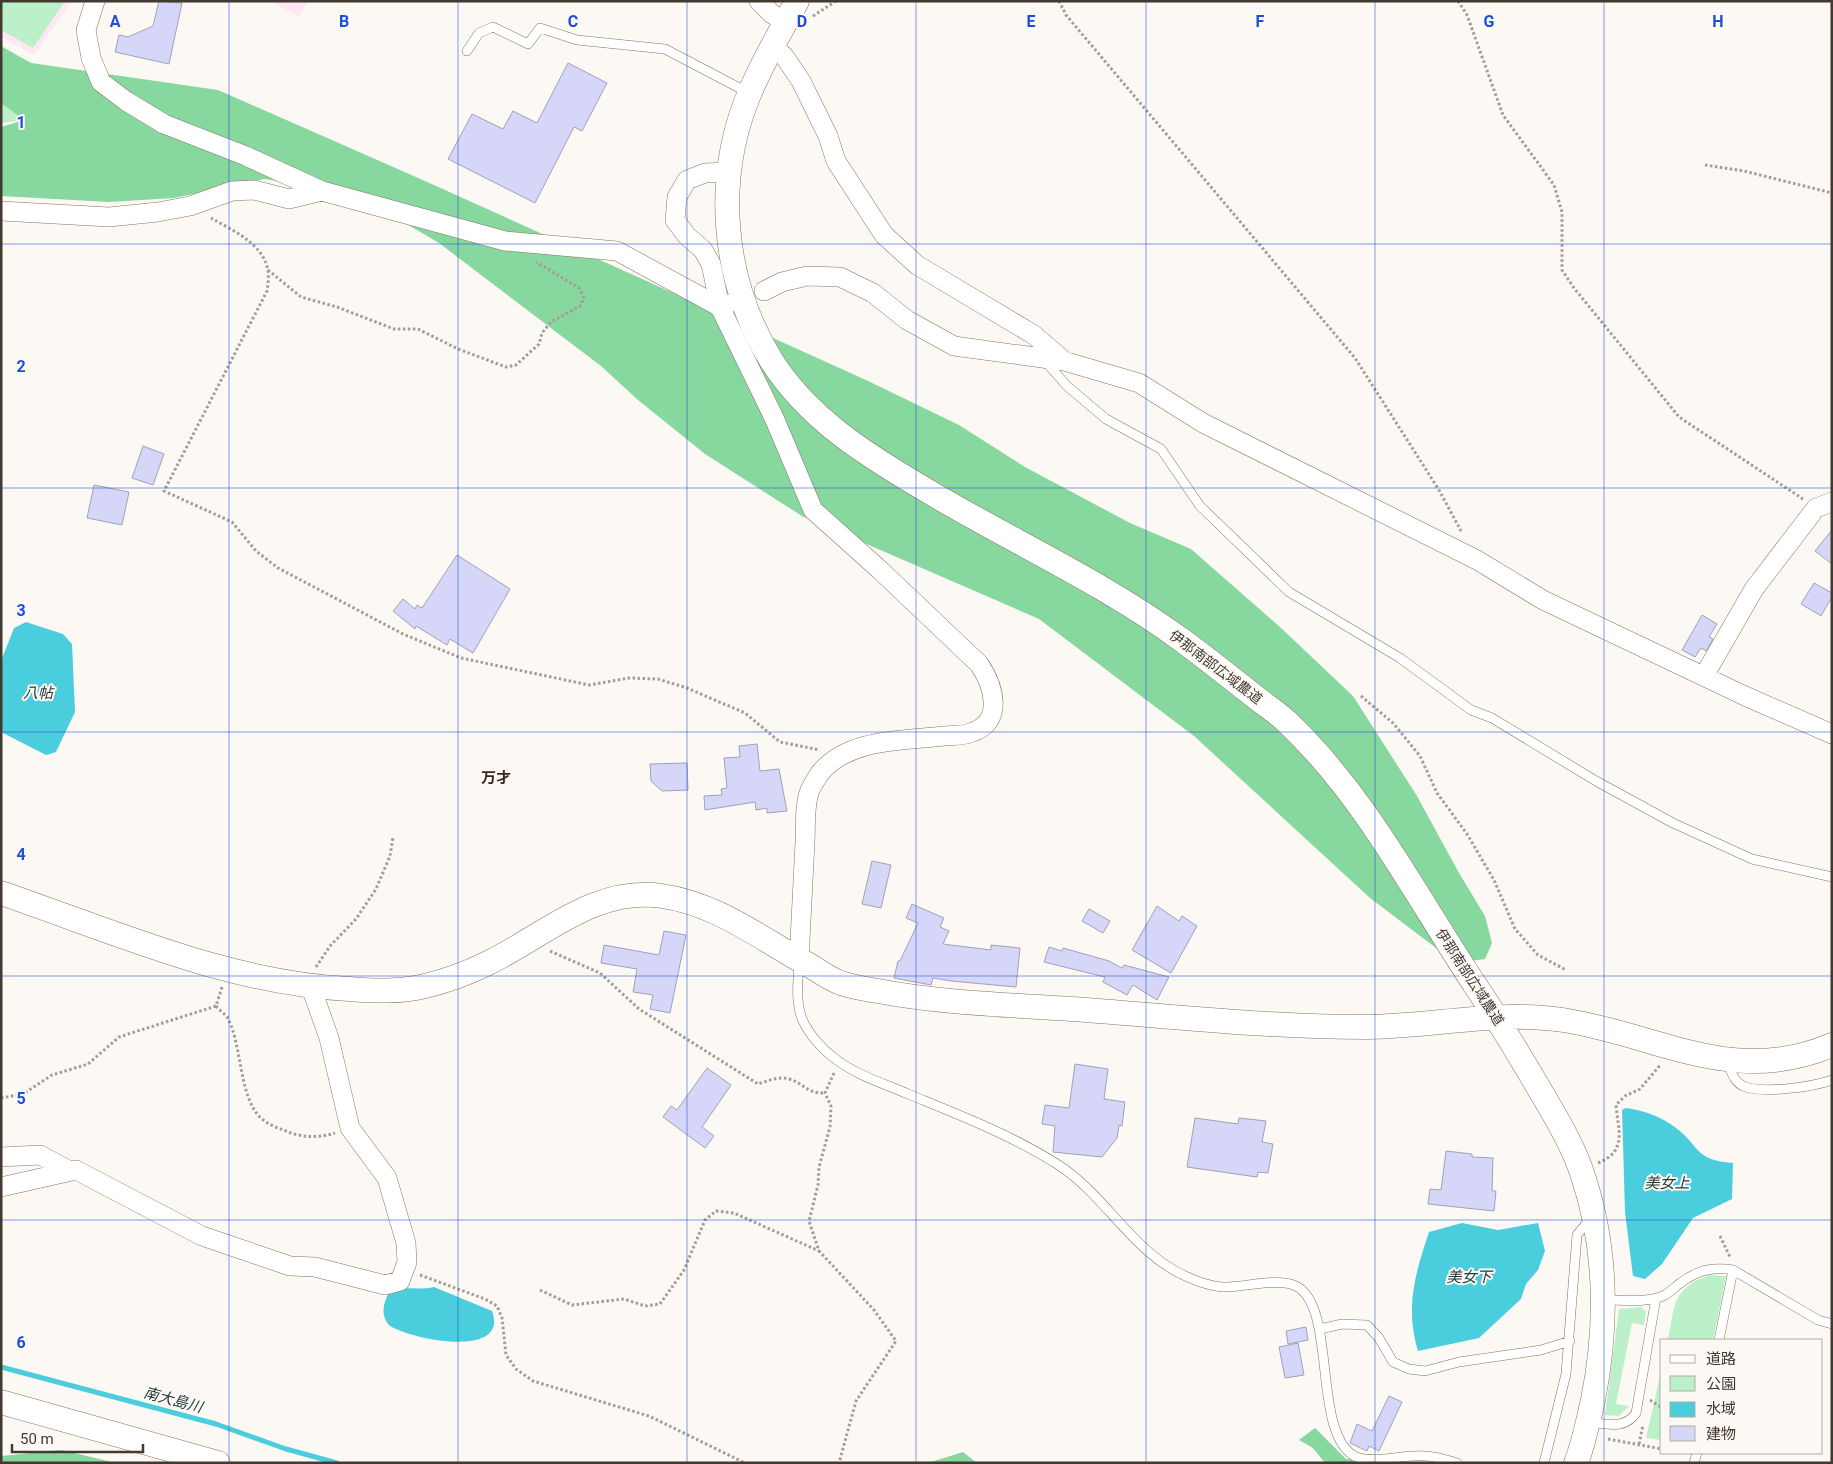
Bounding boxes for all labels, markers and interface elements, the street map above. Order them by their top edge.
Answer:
text: A [110,12,121,31]
text: B [339,12,349,31]
text: C [568,12,578,31]
text: D [797,12,807,31]
text: E [1027,12,1036,31]
text: F [1256,12,1265,31]
text: G [1484,12,1495,31]
text: H [1712,12,1724,31]
text: 1 [16,113,26,132]
text: 2 [16,357,26,376]
text: 3 [16,601,26,620]
street label: 伊那南部広域農道 [1166,627,1266,707]
water label: 八帖 [23,684,55,702]
district label: 万才 [481,769,511,787]
text: 4 [16,845,26,864]
street label: 伊那南部広域農道 [1433,926,1507,1028]
text: 5 [16,1089,26,1108]
water label: 美女上 [1644,1174,1690,1192]
water label: 美女下 [1446,1268,1494,1286]
text: 6 [16,1333,26,1352]
legend [1660,1339,1823,1454]
text: 道路 [1706,1350,1736,1368]
text: 公園 [1706,1375,1736,1393]
water label: 南大島川 [142,1384,206,1417]
text: 水域 [1706,1400,1736,1418]
scale bar [12,1422,144,1454]
text: 建物 [1706,1425,1736,1443]
text: 50 m [20,1430,54,1448]

